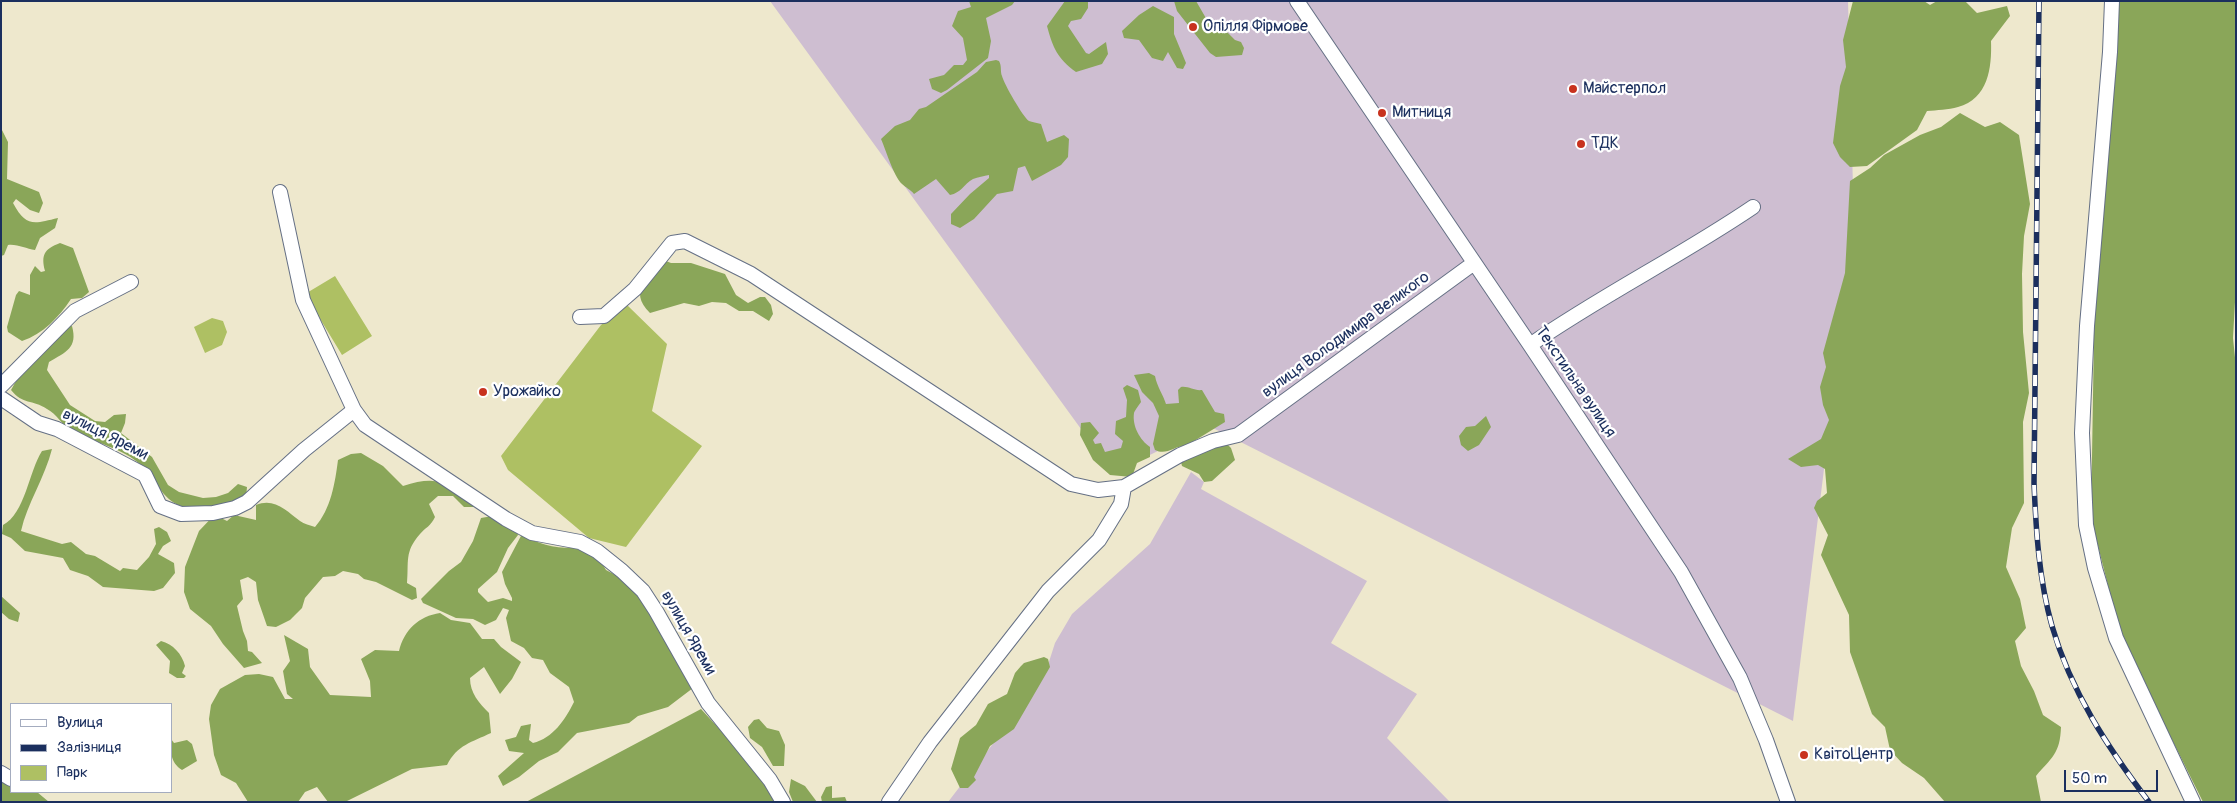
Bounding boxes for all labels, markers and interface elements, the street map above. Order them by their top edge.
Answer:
place label: Опілля Фірмове [1203,17,1308,37]
marker: Опілля Фірмове [1187,21,1199,33]
place label: Майстерпол [1583,79,1666,99]
marker: Майстерпол [1567,83,1579,95]
place label: Митниця [1392,103,1451,123]
marker: Митниця [1376,107,1388,119]
place label: ТДК [1591,134,1619,154]
marker: ТДК [1575,138,1587,150]
street label: вулиця Володимира Великого [1259,268,1433,402]
street label: Текстильна вулиця [1531,323,1619,441]
place label: Урожайко [493,382,561,402]
marker: Урожайко [477,386,489,398]
street label: вулиця Яреми [59,405,151,465]
street label: вулиця Яреми [656,588,720,678]
legend [10,703,172,793]
text: Вулиця [57,713,103,732]
text: Залізниця [57,738,121,757]
place label: КвітоЦентр [1814,745,1893,765]
marker: КвітоЦентр [1798,749,1810,761]
scale bar [2067,760,2161,792]
text: Парк [57,763,88,782]
text: 50 m [2072,769,2107,788]

